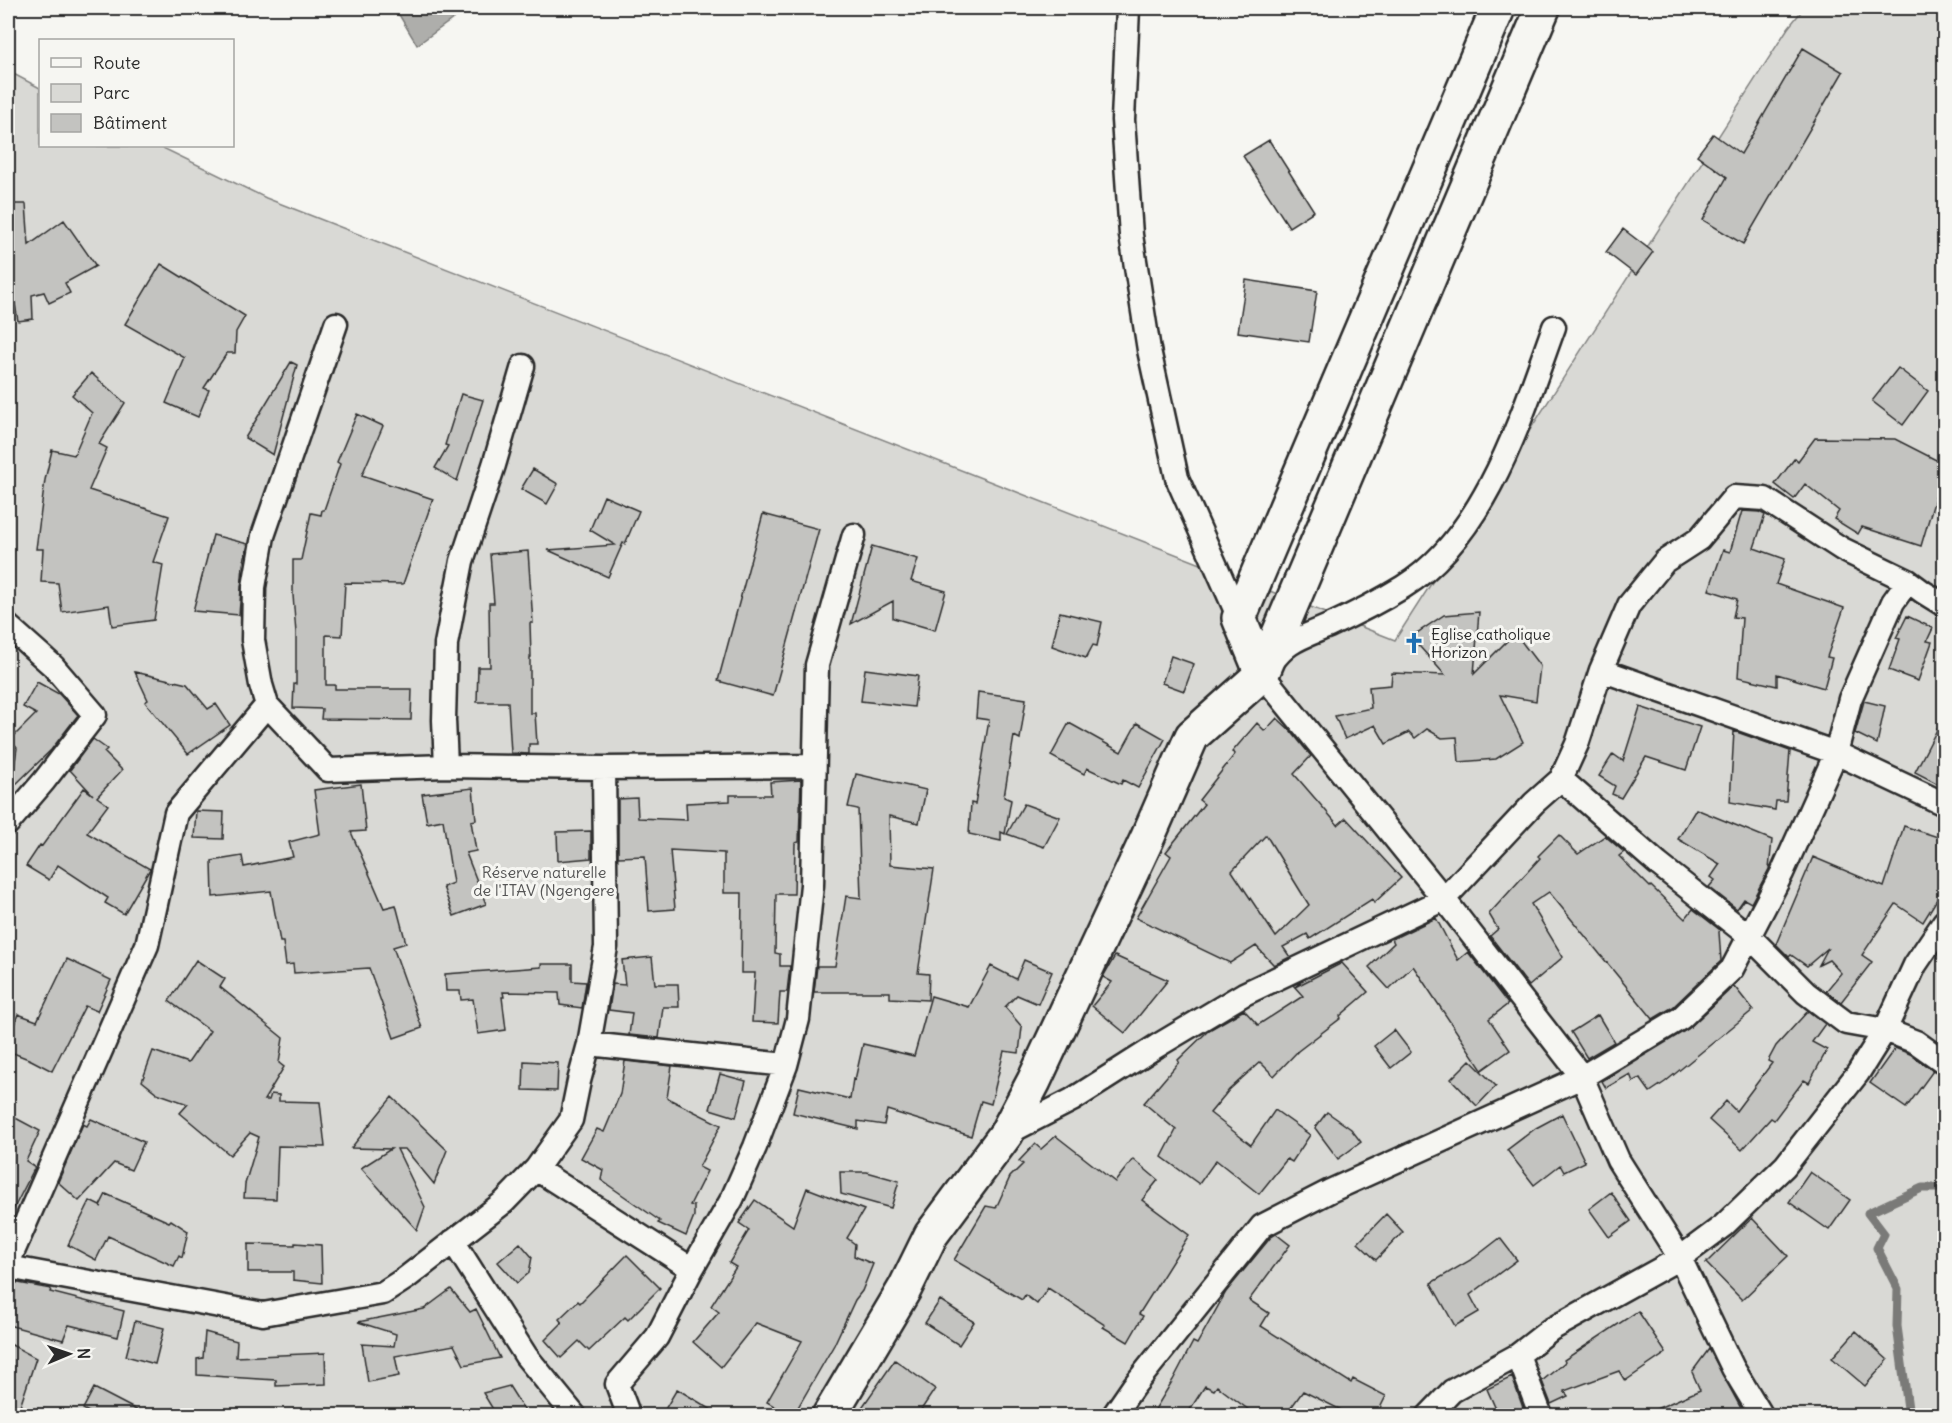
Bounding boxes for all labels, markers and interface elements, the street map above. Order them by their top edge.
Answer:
legend [39,39,234,147]
text: Route [93,51,141,74]
text: Parc [93,81,130,104]
text: Bâtiment [93,111,167,134]
place label: Eglise catholique Horizon [1431,624,1551,662]
church icon: Eglise catholique Horizon [1402,631,1426,655]
park label: Réserve naturelle de l'ITAV (Ngengere [473,862,615,900]
north arrow [39,1324,99,1384]
text: N [74,1348,94,1359]

